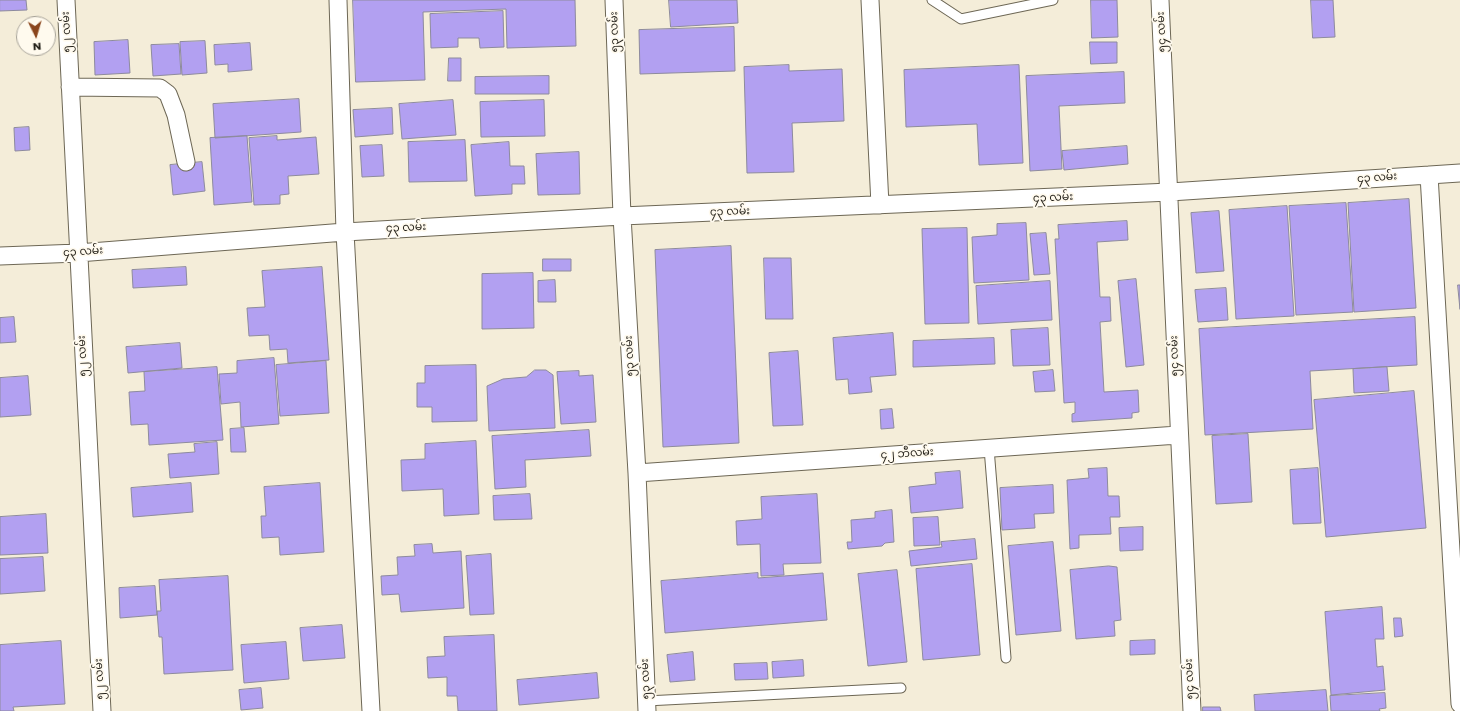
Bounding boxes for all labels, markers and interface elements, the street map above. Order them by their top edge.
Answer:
street label: ၅၂ လမ်း [59,11,75,53]
street label: ၅၃ လမ်း [608,11,622,53]
street label: ၅၄ လမ်း [1154,11,1170,53]
north arrow [16,16,56,56]
text: N [32,39,42,55]
street label: ၄၃ လမ်း [1357,170,1397,186]
street label: ၄၃ လမ်း [1033,190,1073,206]
street label: ၄၃ လမ်း [710,205,750,219]
street label: ၄၃ လမ်း [386,220,426,236]
street label: ၄၃ လမ်း [63,244,103,260]
street label: ၅၂ လမ်း [75,335,91,377]
street label: ၅၃ လမ်း [622,335,638,377]
street label: ၅၄ လမ်း [1168,335,1182,377]
street label: ၄၂ ဘီလမ်း [880,446,934,462]
street label: ၅၂ လမ်း [92,658,108,700]
street label: ၅၃ လမ်း [638,658,654,700]
street label: ၅၄ လမ်း [1182,658,1198,700]

